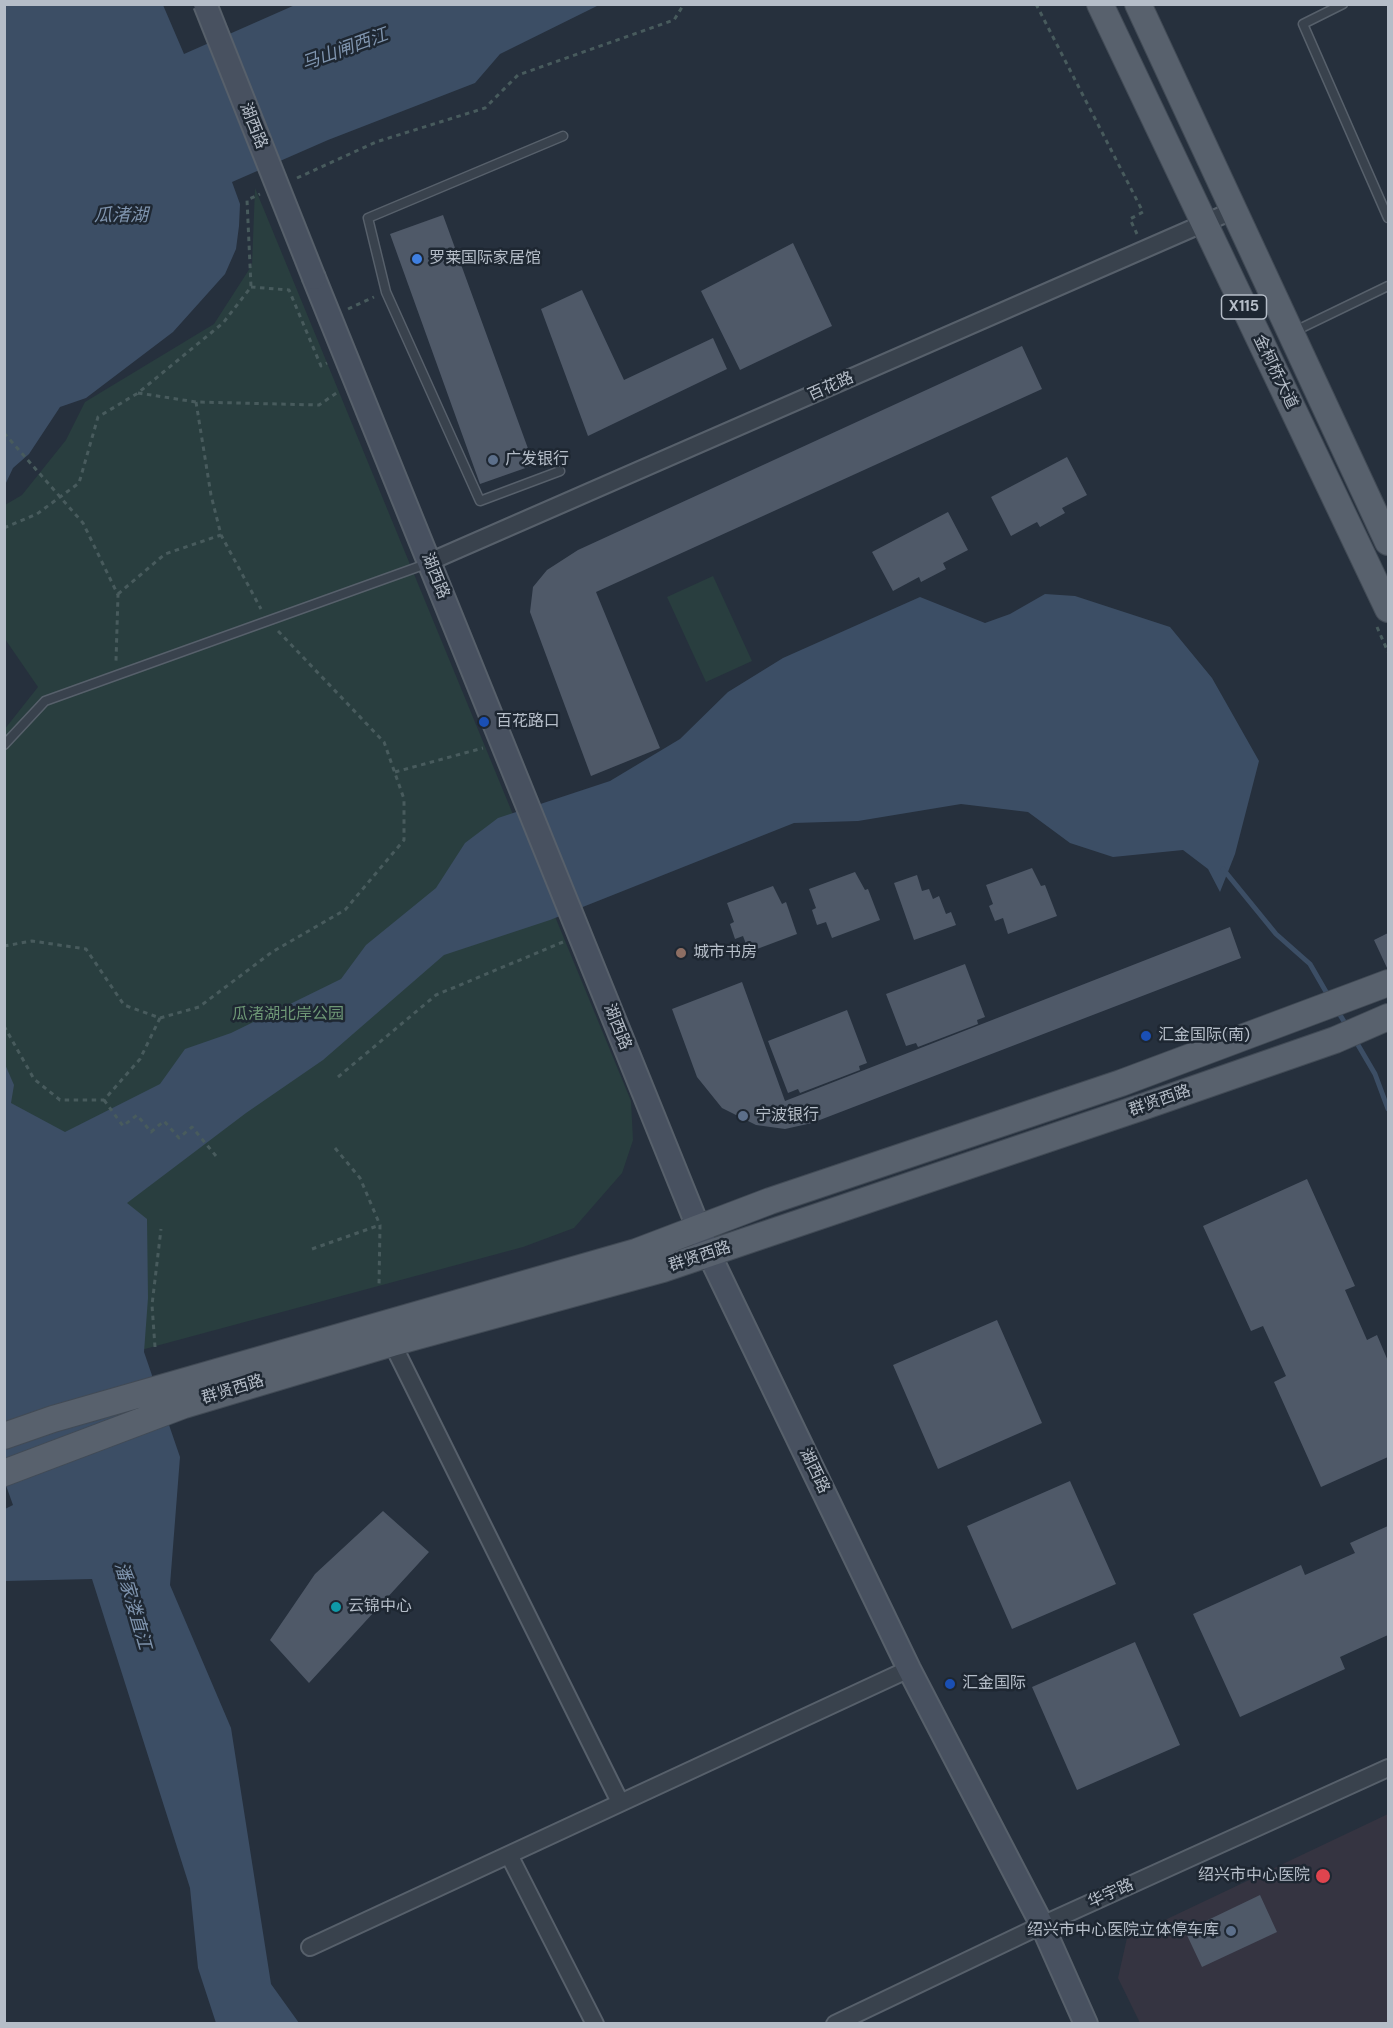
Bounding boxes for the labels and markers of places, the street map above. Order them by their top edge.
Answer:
place label: 罗莱国际家居馆 [429,249,541,269]
marker: 罗莱国际家居馆 [410,252,424,266]
place label: 广发银行 [505,450,569,470]
marker: 广发银行 [486,453,500,467]
place label: 百花路口 [496,712,560,732]
marker: 百花路口 [477,715,491,729]
place label: 城市书房 [693,943,757,963]
marker: 城市书房 [674,946,688,960]
place label: 汇金国际(南) [1158,1026,1250,1046]
marker: 汇金国际(南) [1139,1029,1153,1043]
place label: 宁波银行 [755,1106,819,1126]
marker: 宁波银行 [736,1109,750,1123]
place label: 云锦中心 [348,1597,412,1617]
marker: 云锦中心 [329,1600,343,1614]
place label: 汇金国际 [962,1674,1026,1694]
marker: 汇金国际 [943,1677,957,1691]
place label: 绍兴市中心医院 [1198,1866,1310,1886]
marker: 绍兴市中心医院 [1314,1867,1332,1885]
place label: 绍兴市中心医院立体停车库 [1027,1921,1219,1941]
marker: 绍兴市中心医院立体停车库 [1224,1924,1238,1938]

